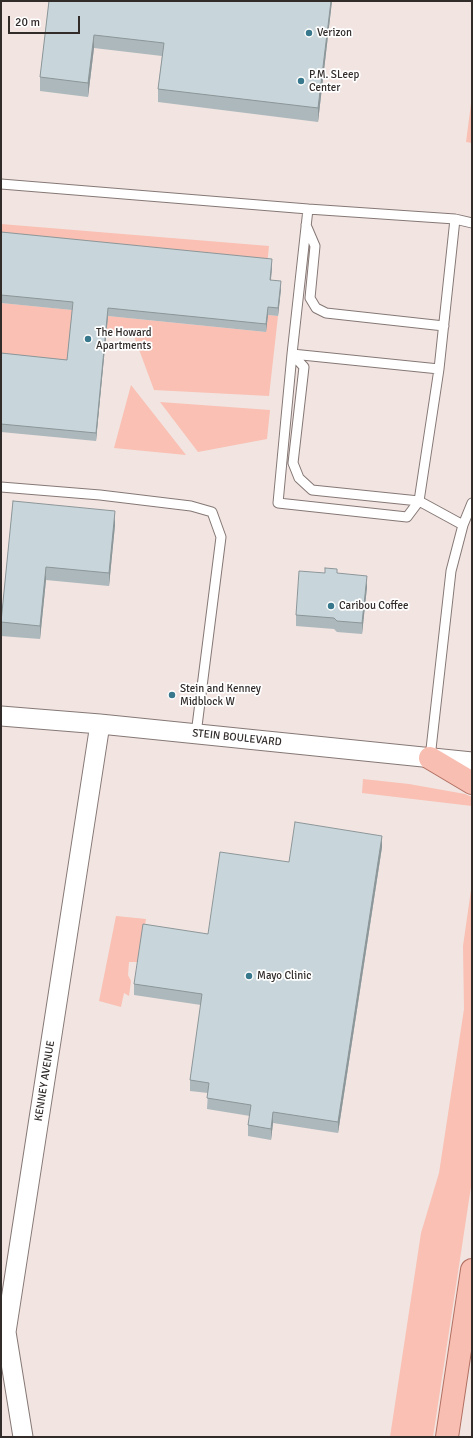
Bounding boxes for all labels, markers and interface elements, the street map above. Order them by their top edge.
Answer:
scale bar [10,8,82,34]
text: 20 m [15,15,40,30]
place label: Verizon [317,26,352,40]
marker: Verizon [304,28,314,38]
place label: P.M. SLeep Center [309,68,359,94]
marker: P.M. SLeep Center [296,76,306,86]
place label: The Howard Apartments [96,326,152,352]
marker: The Howard Apartments [83,334,93,344]
place label: Caribou Coffee [339,599,408,613]
marker: Caribou Coffee [326,601,336,611]
place label: Stein and Kenney Midblock W [180,682,261,708]
marker: Stein and Kenney Midblock W [167,690,177,700]
street label: STEIN BOULEVARD [192,727,282,749]
place label: Mayo Clinic [257,969,311,983]
marker: Mayo Clinic [244,971,254,981]
street label: KENNEY AVENUE [32,1040,58,1122]

